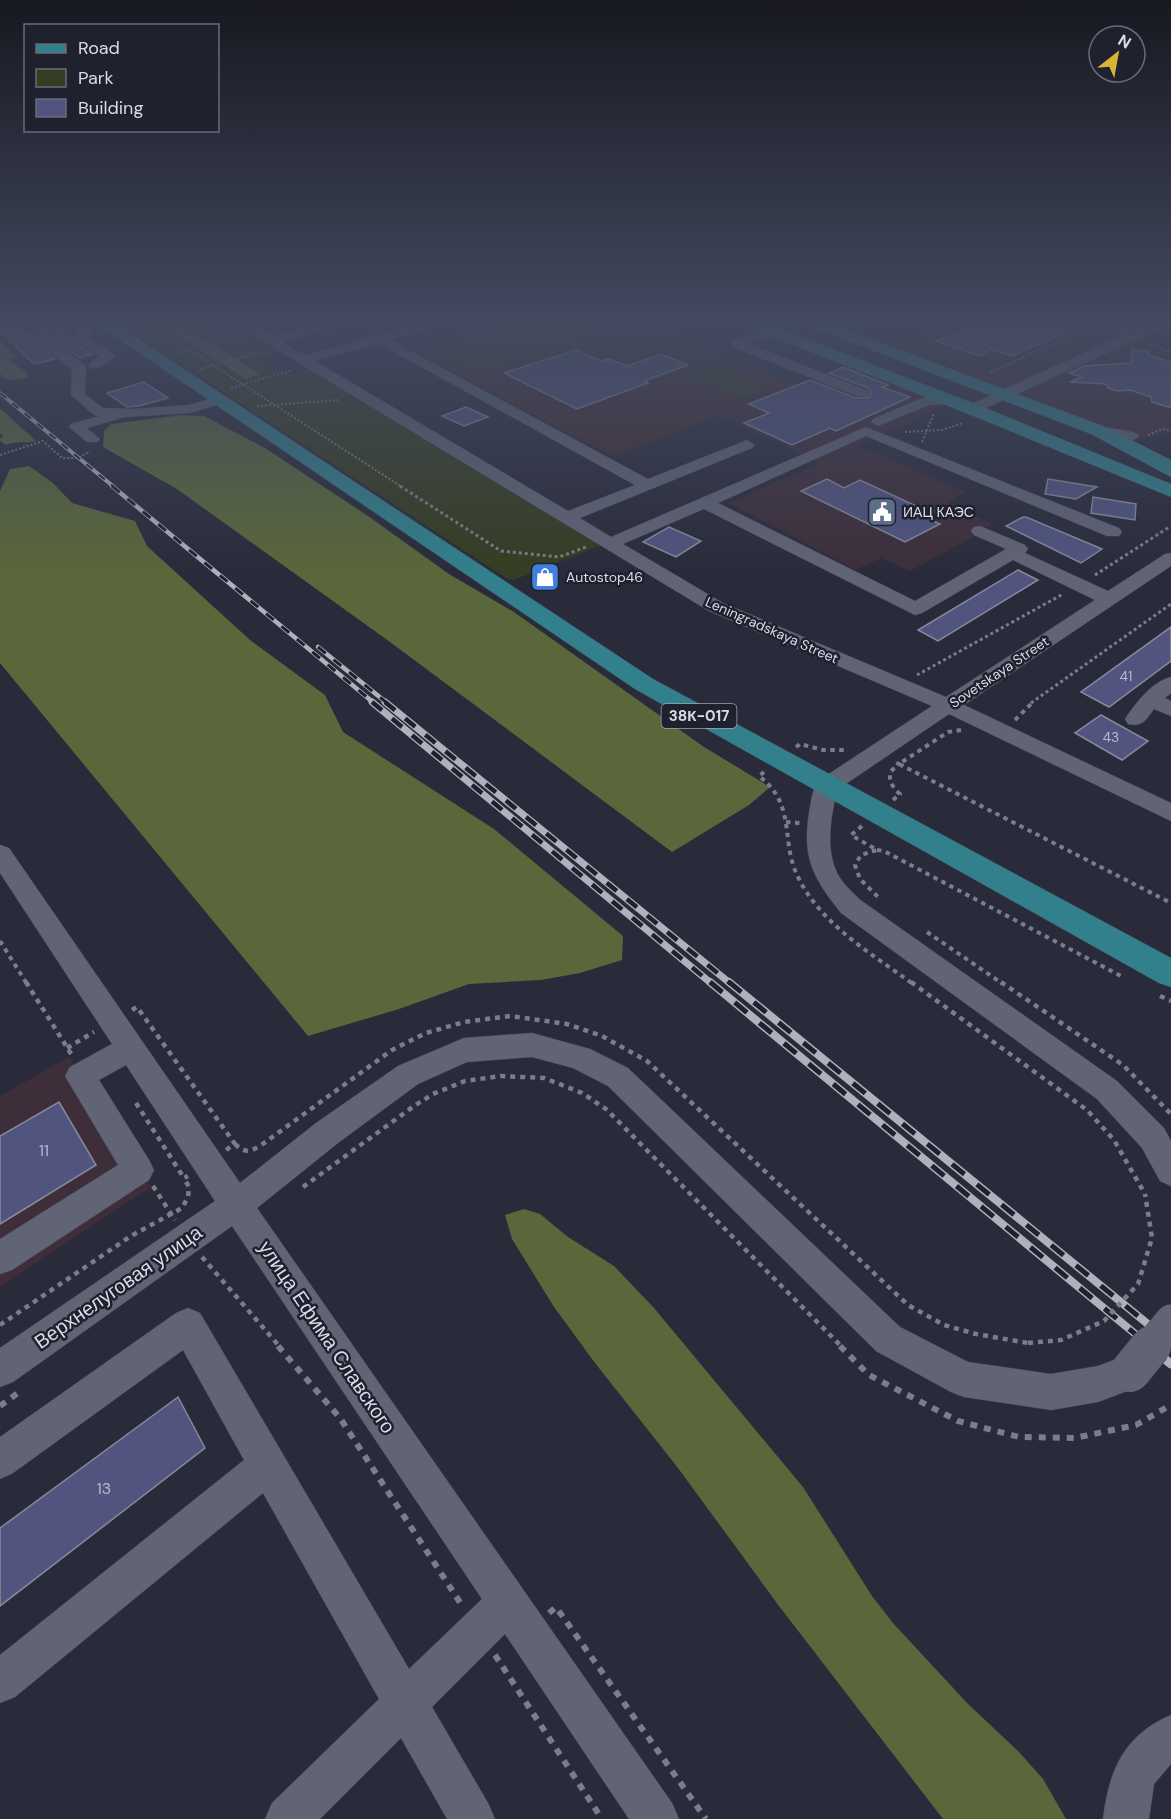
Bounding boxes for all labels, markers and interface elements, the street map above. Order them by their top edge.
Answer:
legend [24,24,219,132]
north arrow [1087,24,1147,84]
text: N [1114,30,1135,54]
text: Road [78,36,120,60]
text: Park [78,66,114,90]
text: Building [78,96,143,120]
public building icon: ИАЦ КАЭС [866,496,898,528]
place label: ИАЦ КАЭС [903,503,974,521]
shop icon: Autostop46 [529,561,561,593]
place label: Autostop46 [566,568,643,586]
street label: Leningradskaya Street [703,593,841,667]
street label: Sovetskaya Street [946,632,1052,712]
house number: 41 [1120,667,1132,685]
road number: 38К-017 [662,704,736,728]
house number: 43 [1103,728,1119,746]
house number: 11 [39,1140,49,1161]
street label: Верхнелуговая улица [29,1219,208,1355]
street label: улица Ефима Славского [253,1236,401,1438]
house number: 13 [97,1478,111,1499]

